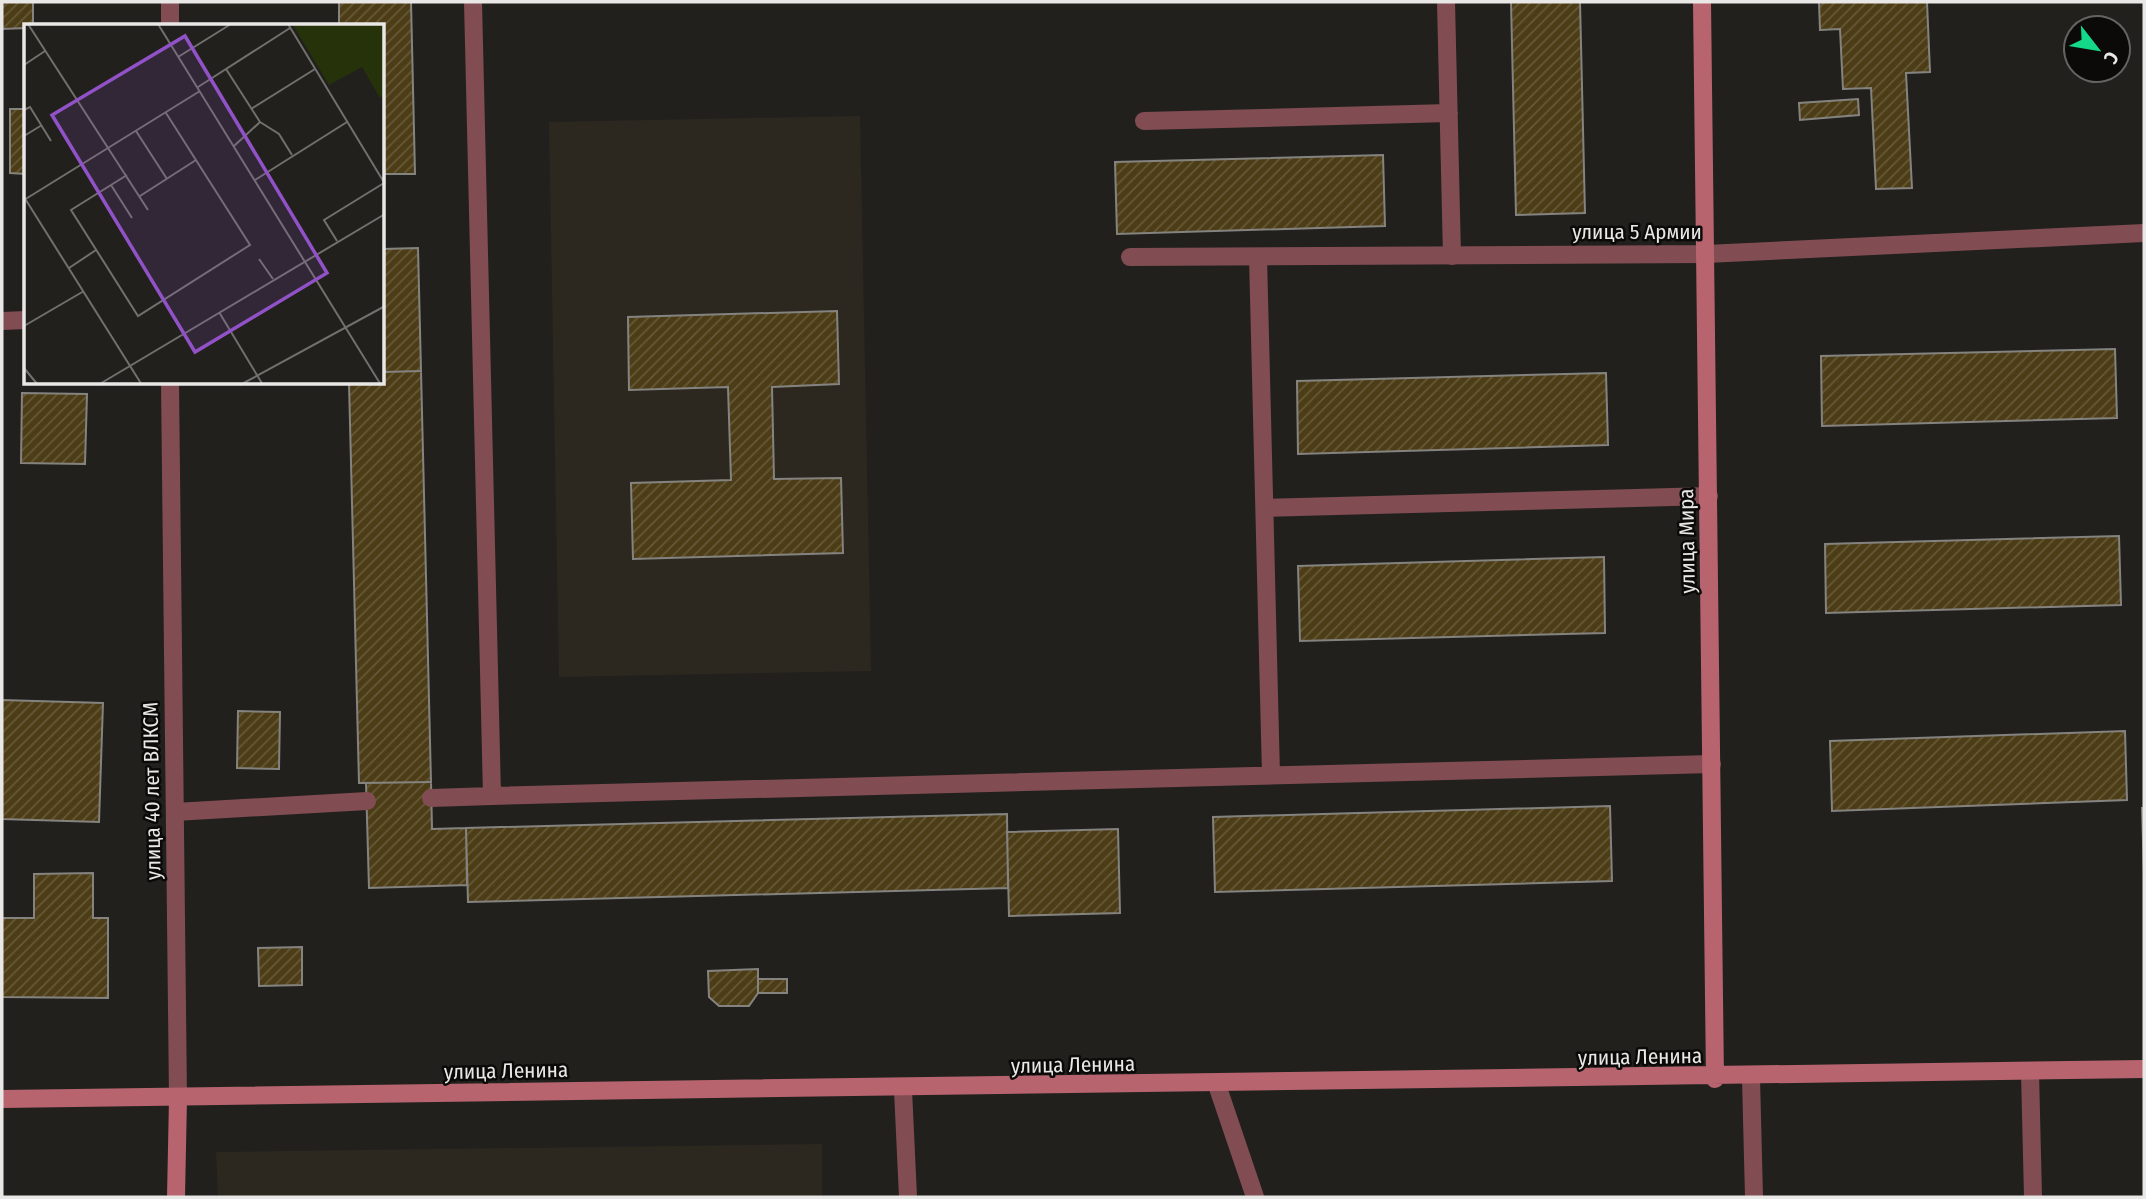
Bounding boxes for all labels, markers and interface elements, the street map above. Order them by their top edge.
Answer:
north arrow [2062,14,2132,84]
inset map [24,24,385,385]
text: С [2099,47,2124,68]
street label: улица 5 Армии [1572,219,1702,245]
street label: улица Мира [1673,488,1701,594]
street label: улица 40 лет ВЛКСМ [137,702,167,880]
street label: улица Ленина [1578,1043,1702,1071]
street label: улица Ленина [1011,1051,1135,1079]
street label: улица Ленина [444,1057,568,1085]

